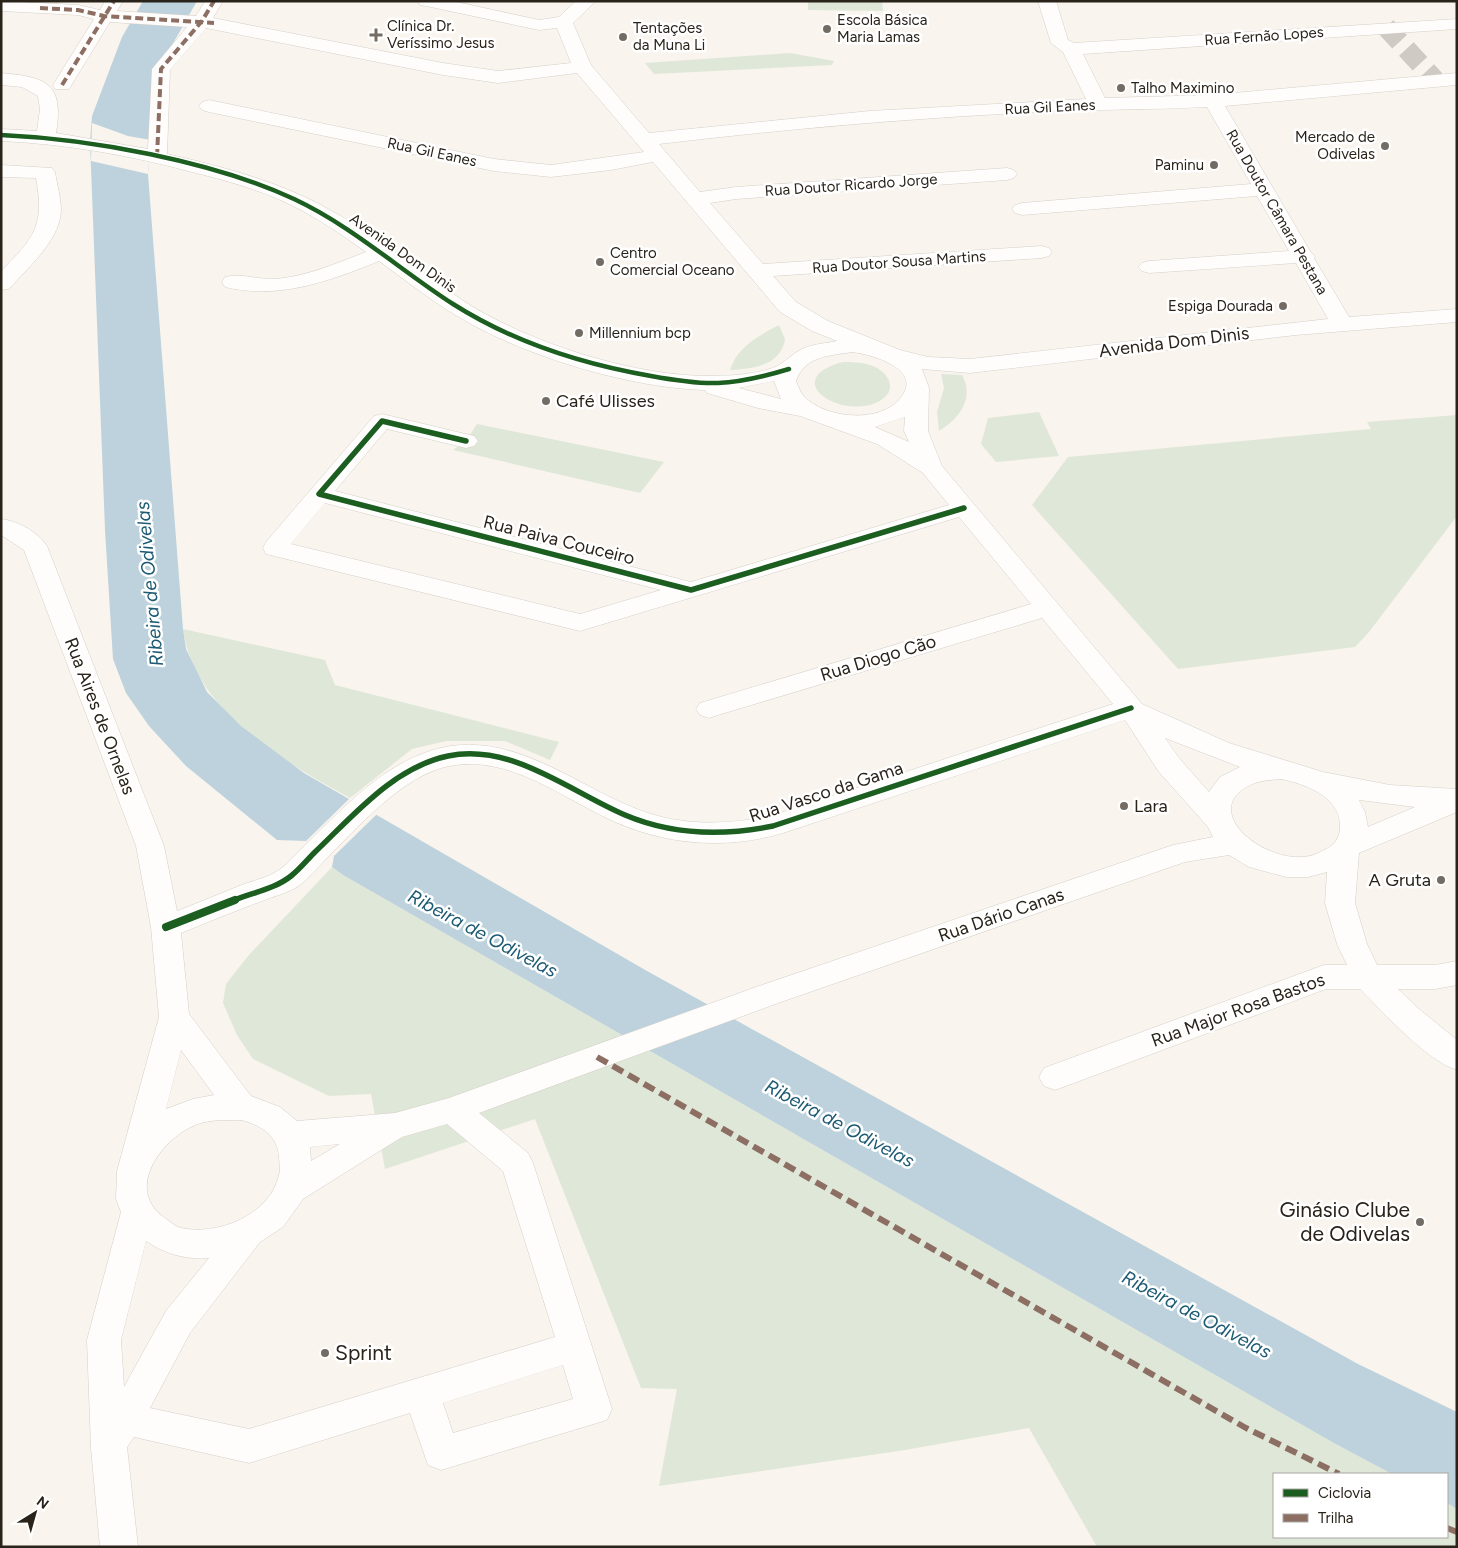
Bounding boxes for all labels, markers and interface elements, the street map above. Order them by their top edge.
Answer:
place label: Escola Básica Maria Lamas [837,11,927,46]
place label: Clínica Dr. Veríssimo Jesus [387,17,494,52]
place label: Tentações da Muna Li [633,19,705,54]
marker: Escola Básica Maria Lamas [821,23,833,35]
street label: Rua Fernão Lopes [1204,23,1324,49]
marker: Clínica Dr. Veríssimo Jesus [369,28,383,42]
marker: Tentações da Muna Li [617,31,629,43]
place label: Talho Maximino [1131,79,1235,97]
marker: Talho Maximino [1115,82,1127,94]
street label: Rua Gil Eanes [1004,96,1096,118]
street label: Rua Doutor Câmara Pestana [1222,126,1332,298]
place label: Mercado de Odivelas [1295,128,1375,163]
street label: Rua Gil Eanes [386,134,478,170]
marker: Mercado de Odivelas [1379,140,1391,152]
place label: Paminu [1155,156,1204,174]
marker: Paminu [1208,159,1220,171]
street label: Rua Doutor Ricardo Jorge [764,170,938,200]
street label: Avenida Dom Dinis [346,210,460,296]
place label: Centro Comercial Oceano [610,244,735,279]
street label: Rua Doutor Sousa Martins [811,247,987,277]
marker: Centro Comercial Oceano [594,256,606,268]
place label: Espiga Dourada [1168,297,1273,315]
marker: Espiga Dourada [1277,300,1289,312]
street label: Avenida Dom Dinis [1098,322,1250,362]
place label: Millennium bcp [589,324,691,342]
marker: Millennium bcp [573,327,585,339]
place label: Café Ulisses [556,390,655,412]
marker: Café Ulisses [540,395,552,407]
water label: Ribeira de Odivelas [131,500,168,667]
street label: Rua Paiva Couceiro [481,511,637,569]
street label: Rua Diogo Cão [817,630,939,686]
street label: Rua Aires de Ornelas [60,634,140,798]
street label: Rua Vasco da Gama [746,757,906,827]
place label: Lara [1134,795,1168,817]
marker: Lara [1118,800,1130,812]
place label: A Gruta [1369,869,1431,891]
marker: A Gruta [1435,874,1447,886]
street label: Rua Dário Canas [935,883,1067,947]
water label: Ribeira de Odivelas [404,884,561,982]
street label: Rua Major Rosa Bastos [1148,968,1328,1052]
water label: Ribeira de Odivelas [761,1074,918,1172]
place label: Ginásio Clube de Odivelas [1279,1197,1410,1246]
marker: Ginásio Clube de Odivelas [1414,1216,1426,1228]
water label: Ribeira de Odivelas [1118,1265,1275,1363]
place label: Sprint [335,1340,392,1365]
marker: Sprint [319,1347,331,1359]
legend [1273,1473,1448,1538]
text: Ciclovia [1318,1484,1371,1502]
north arrow [10,1488,60,1538]
text: N [33,1493,52,1513]
text: Trilha [1318,1509,1353,1527]

